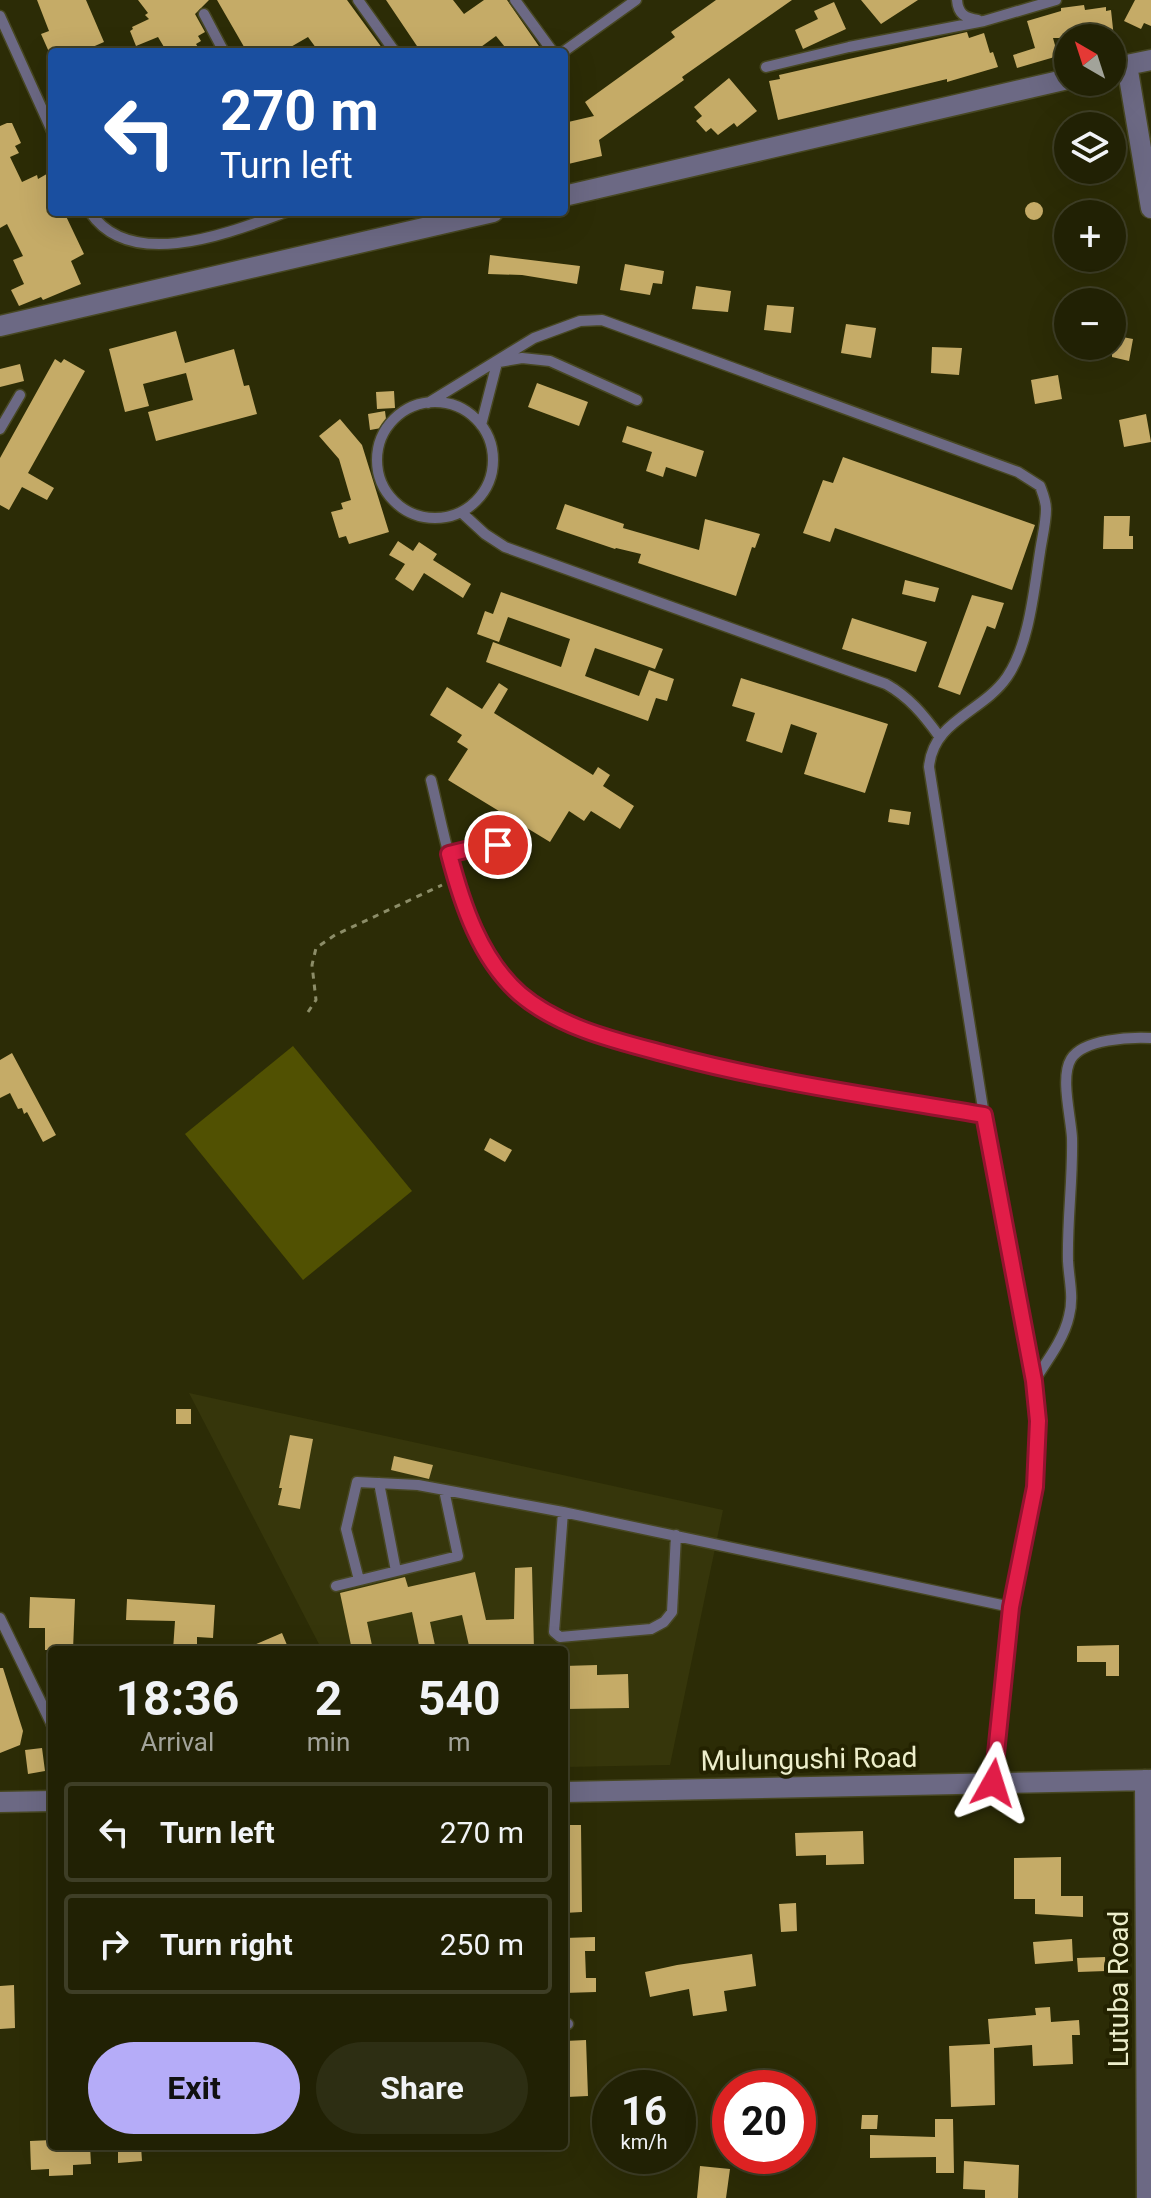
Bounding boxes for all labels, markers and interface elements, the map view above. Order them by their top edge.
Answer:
north arrow [1054,24,1126,96]
map controls [1054,24,1126,360]
text: 270 m [220,78,379,144]
icon: left [88,80,192,184]
button: layers [1054,112,1126,184]
text: Turn left [220,145,353,187]
button: + [1054,200,1126,272]
button: − [1054,288,1126,360]
pin [464,811,532,879]
icon: arrive [476,823,520,867]
text: 18:36 [116,1670,239,1727]
text: 2 [315,1670,342,1727]
text: 540 [418,1670,500,1727]
text: Arrival [141,1727,214,1757]
text: min [307,1727,350,1757]
text: m [448,1727,471,1757]
street label: Mulungushi Road [700,1741,918,1777]
position arrow [951,1741,1035,1825]
icon: left [92,1810,136,1854]
text: Turn left [160,1815,275,1850]
text: 270 m [440,1815,524,1850]
street label: Lutuba Road [1102,1911,1135,2067]
icon: right [92,1922,136,1966]
text: Turn right [160,1927,293,1962]
text: 250 m [440,1927,524,1962]
button: Exit [88,2042,300,2134]
button: Share [316,2042,528,2134]
speed limit sign: 20 [712,2070,816,2174]
text: 16 [621,2088,667,2135]
text: km/h [621,2130,667,2154]

